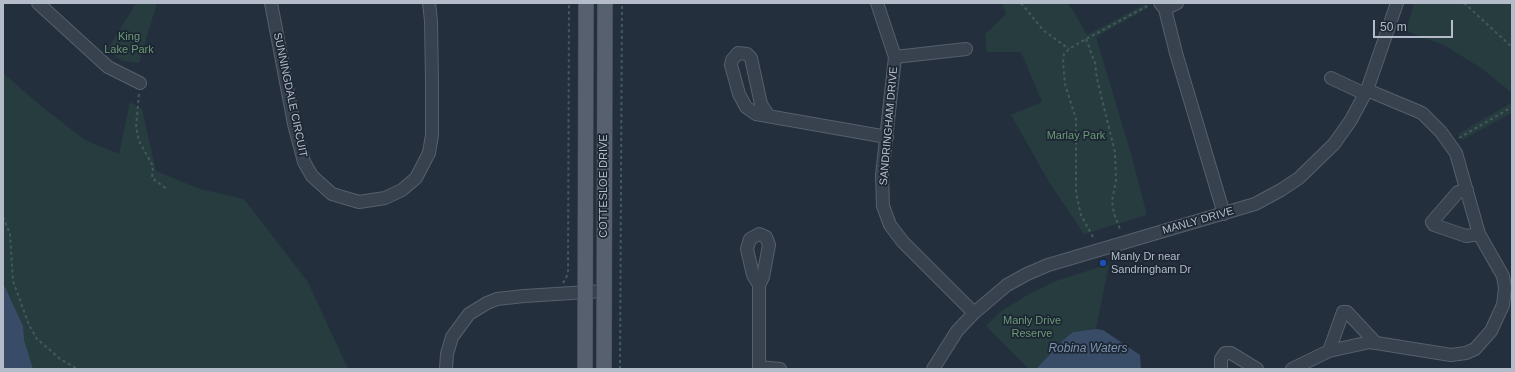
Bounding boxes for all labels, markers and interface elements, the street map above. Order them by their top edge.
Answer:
scale bar [1375,12,1455,38]
text: 50 m [1380,20,1407,34]
park label: King Lake Park [104,30,154,56]
street label: SUNNINGDALE CIRCUIT [270,31,310,159]
street label: SANDRINGHAM DRIVE [877,66,901,186]
park label: Marlay Park [1047,129,1105,143]
street label: COTTESLOE DRIVE [597,134,611,238]
street label: MANLY DRIVE [1161,204,1235,238]
place label: Manly Dr near Sandringham Dr [1111,250,1191,276]
marker: Manly Dr near Sandringham Dr [1098,258,1108,268]
park label: Manly Drive Reserve [1003,314,1061,340]
water label: Robina Waters [1048,342,1128,356]

